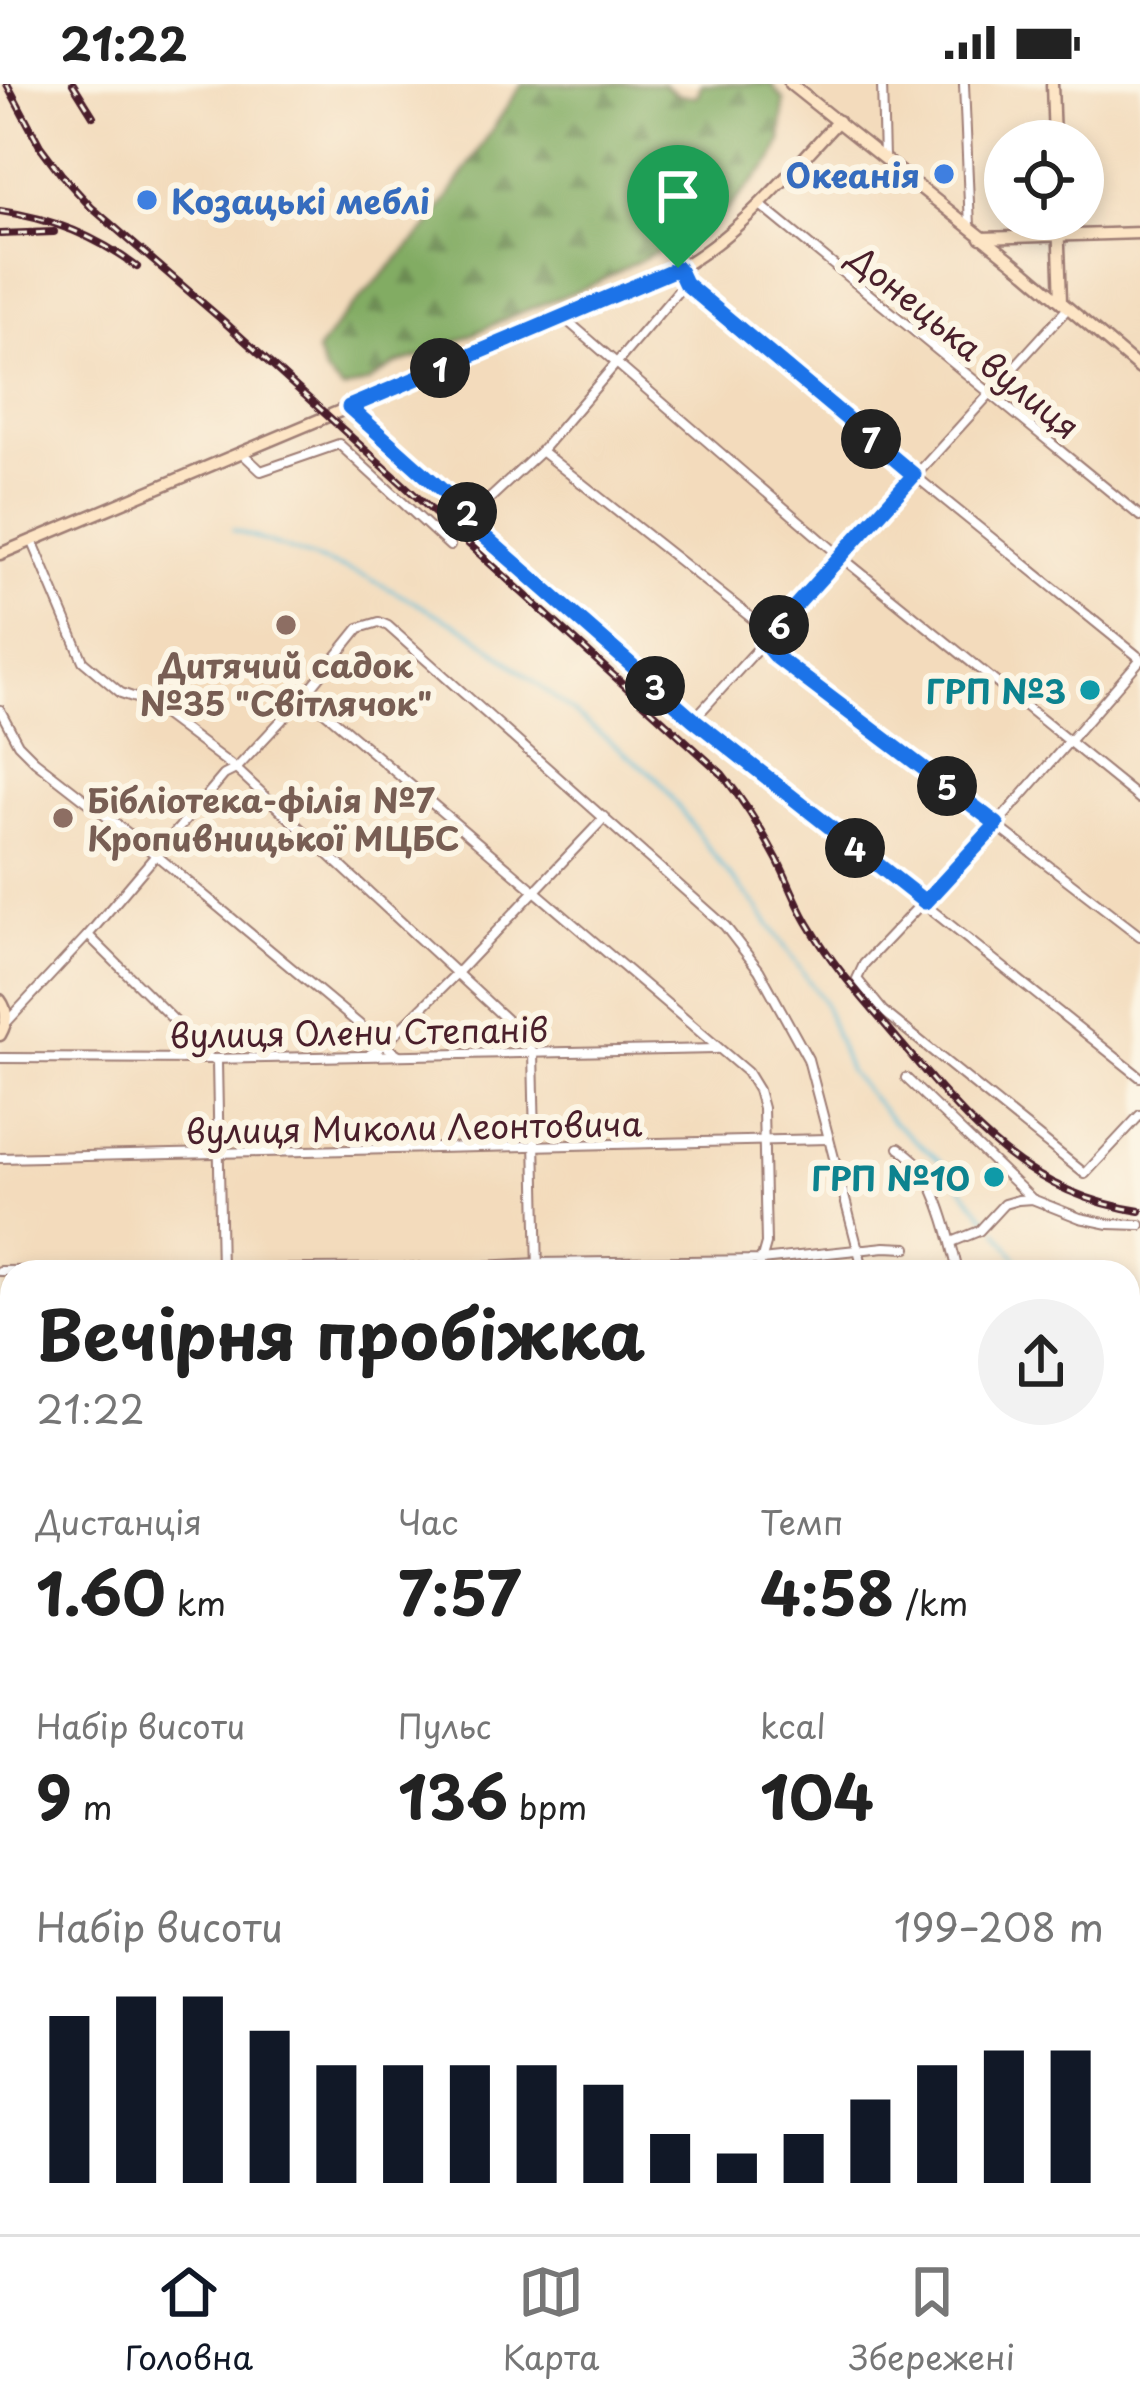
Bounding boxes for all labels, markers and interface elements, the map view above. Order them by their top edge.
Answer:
text: 21:22 [60,8,188,76]
map controls [984,120,1104,240]
button: locate [984,120,1104,240]
pin [627,145,729,268]
place label: Океанія [786,149,920,199]
marker: Океанія [931,161,957,187]
icon: arrive [645,163,711,229]
place label: Козацькі меблі [171,175,430,225]
marker: Козацькі меблі [134,187,160,213]
street label: Донецька вулиця [838,231,1091,450]
pin: 1 [410,338,470,398]
text: 1 [432,343,448,393]
pin: 7 [841,409,901,469]
text: 7 [862,414,880,464]
pin: 2 [437,482,497,542]
text: 2 [455,487,479,537]
pin: 6 [749,595,809,655]
text: 6 [767,600,791,650]
marker: Дитячий садок №35 "Світлячок" [273,612,299,638]
place label: Дитячий садок №35 "Світлячок" [140,639,432,727]
pin: 3 [625,656,685,716]
text: 3 [644,661,666,711]
place label: ГРП №3 [926,665,1066,715]
marker: ГРП №3 [1077,677,1103,703]
pin: 5 [917,756,977,816]
text: 5 [936,761,958,811]
place label: Бібліотека-філія №7 Кропивницької МЦБС [87,774,460,862]
marker: Бібліотека-філія №7 Кропивницької МЦБС [50,805,76,831]
pin: 4 [825,818,885,878]
text: 4 [844,823,866,873]
street label: вулиця Олени Степанів [169,1003,549,1059]
street label: вулиця Миколи Леонтовича [185,1097,643,1155]
place label: ГРП №10 [811,1152,970,1202]
marker: ГРП №10 [981,1164,1007,1190]
text: Вечірня пробіжка [36,1283,646,1382]
button: share [978,1299,1104,1425]
text: 21:22 [36,1378,145,1437]
text: Дистанція [36,1496,202,1546]
text: Час [398,1496,459,1546]
text: Темп [760,1496,843,1546]
text: 1.60 [36,1546,166,1636]
text: 7:57 [398,1546,521,1636]
text: 4:58 [760,1546,894,1636]
text: km [166,1577,226,1627]
text: /km [894,1577,968,1627]
text: Набір висоти [36,1700,245,1750]
text: Пульс [398,1700,491,1750]
text: kcal [760,1700,826,1750]
text: 9 [36,1750,72,1840]
text: 136 [398,1750,508,1840]
text: 104 [760,1750,874,1840]
text: m [72,1781,113,1831]
text: bpm [508,1781,587,1831]
text: Набір висоти [36,1896,283,1955]
text: 199–208 m [894,1896,1104,1955]
tab: Головна [125,2259,253,2381]
tab: Карта [503,2259,600,2381]
tab: Збережені [849,2259,1015,2381]

